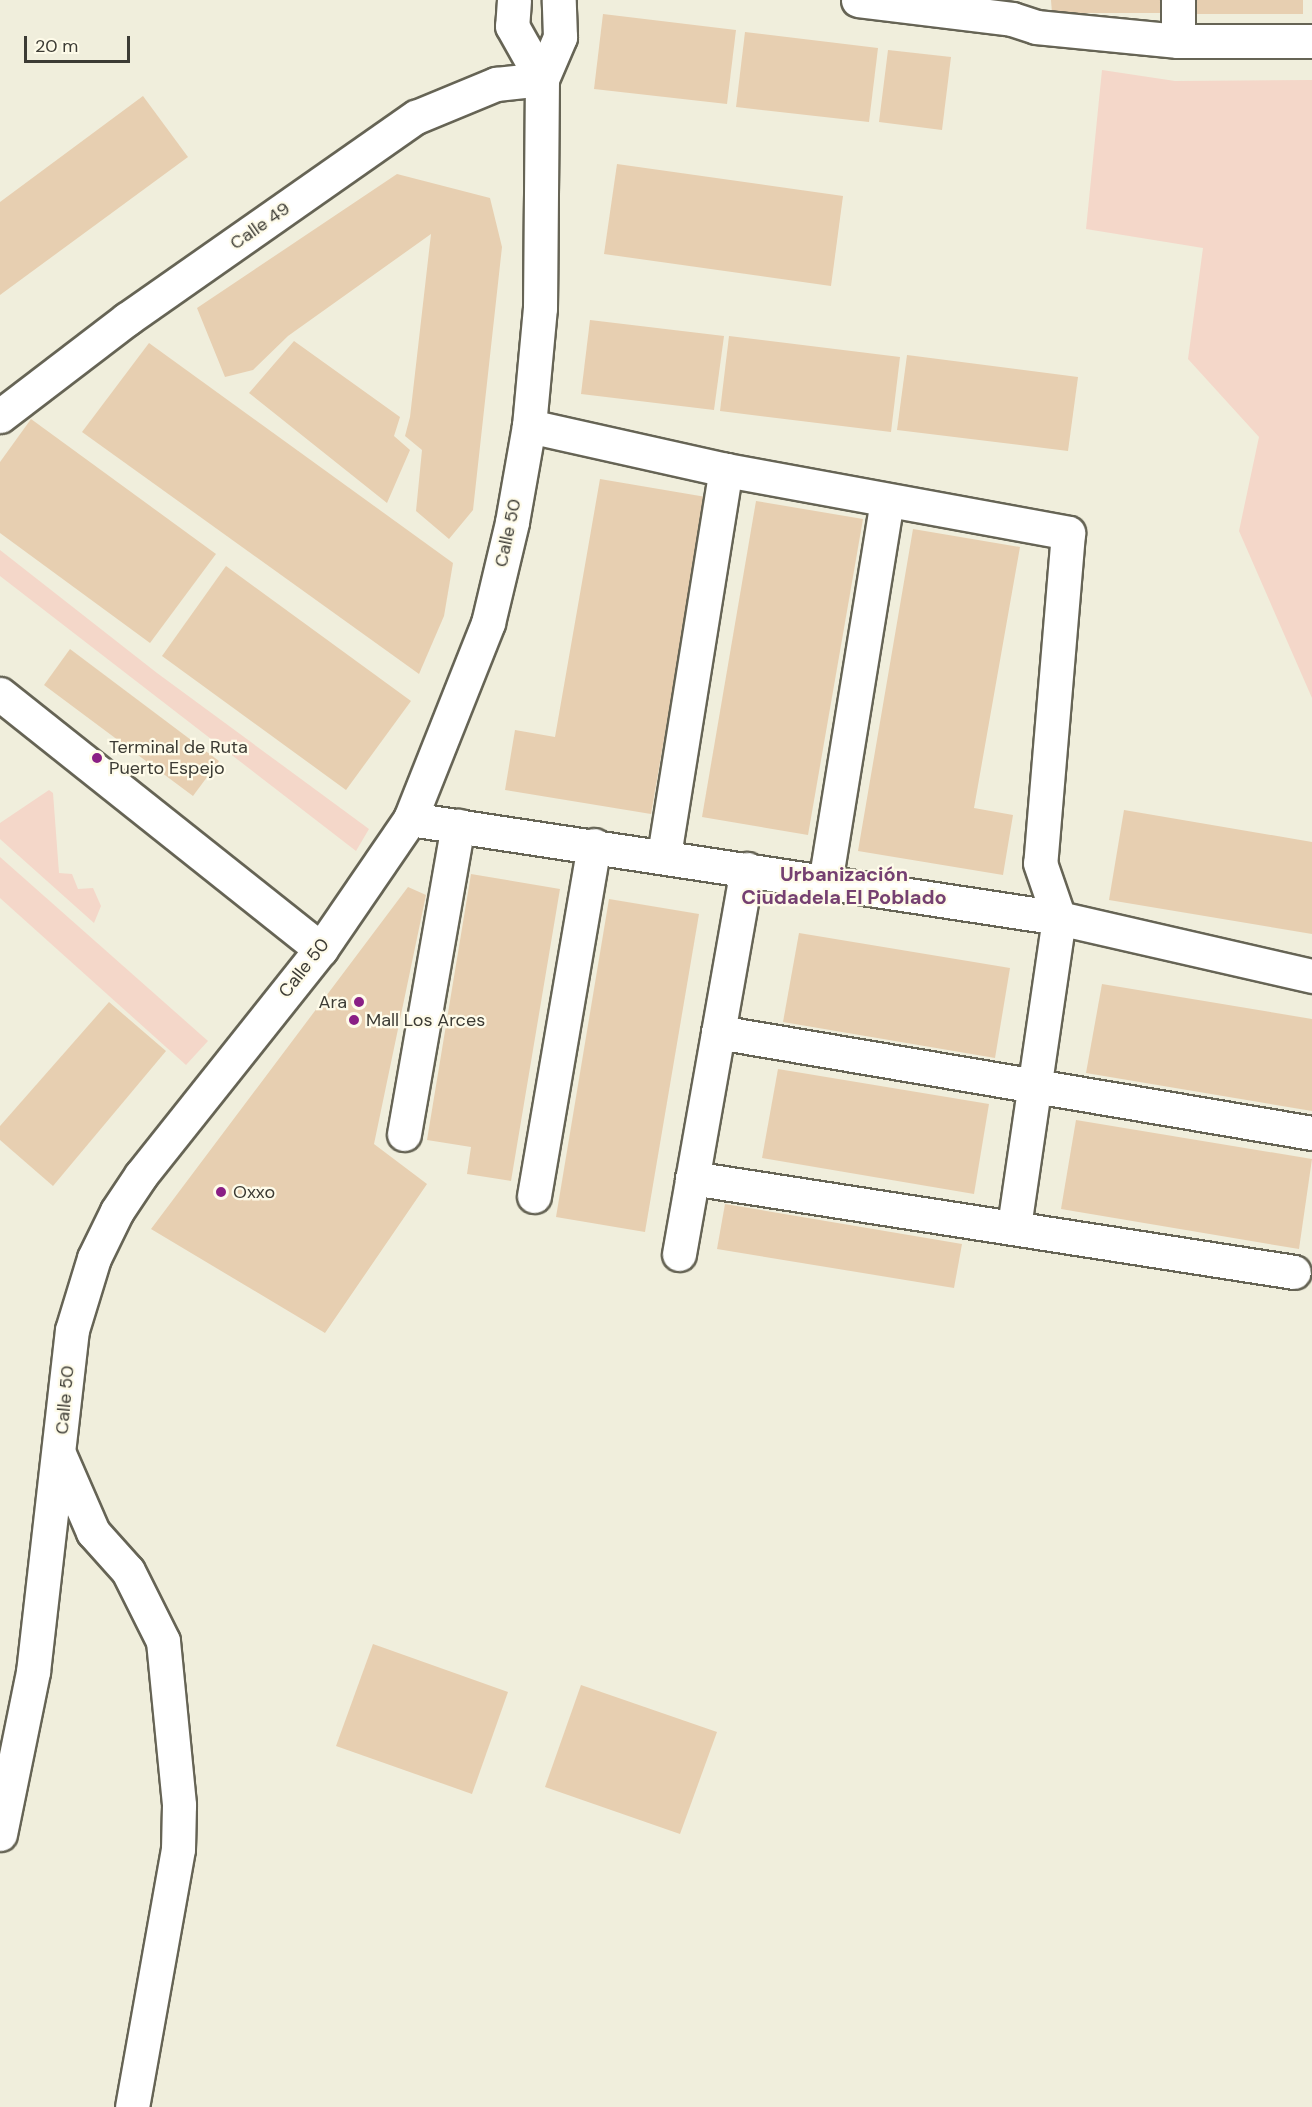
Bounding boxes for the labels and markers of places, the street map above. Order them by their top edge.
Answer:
place label: Terminal de Ruta Puerto Espejo [109,737,248,780]
marker: Terminal de Ruta Puerto Espejo [90,751,104,765]
place label: Ara [319,991,347,1013]
marker: Ara [352,995,366,1009]
place label: Mall Los Arces [366,1009,485,1031]
marker: Mall Los Arces [347,1013,361,1027]
place label: Oxxo [233,1181,275,1203]
marker: Oxxo [214,1185,228,1199]

